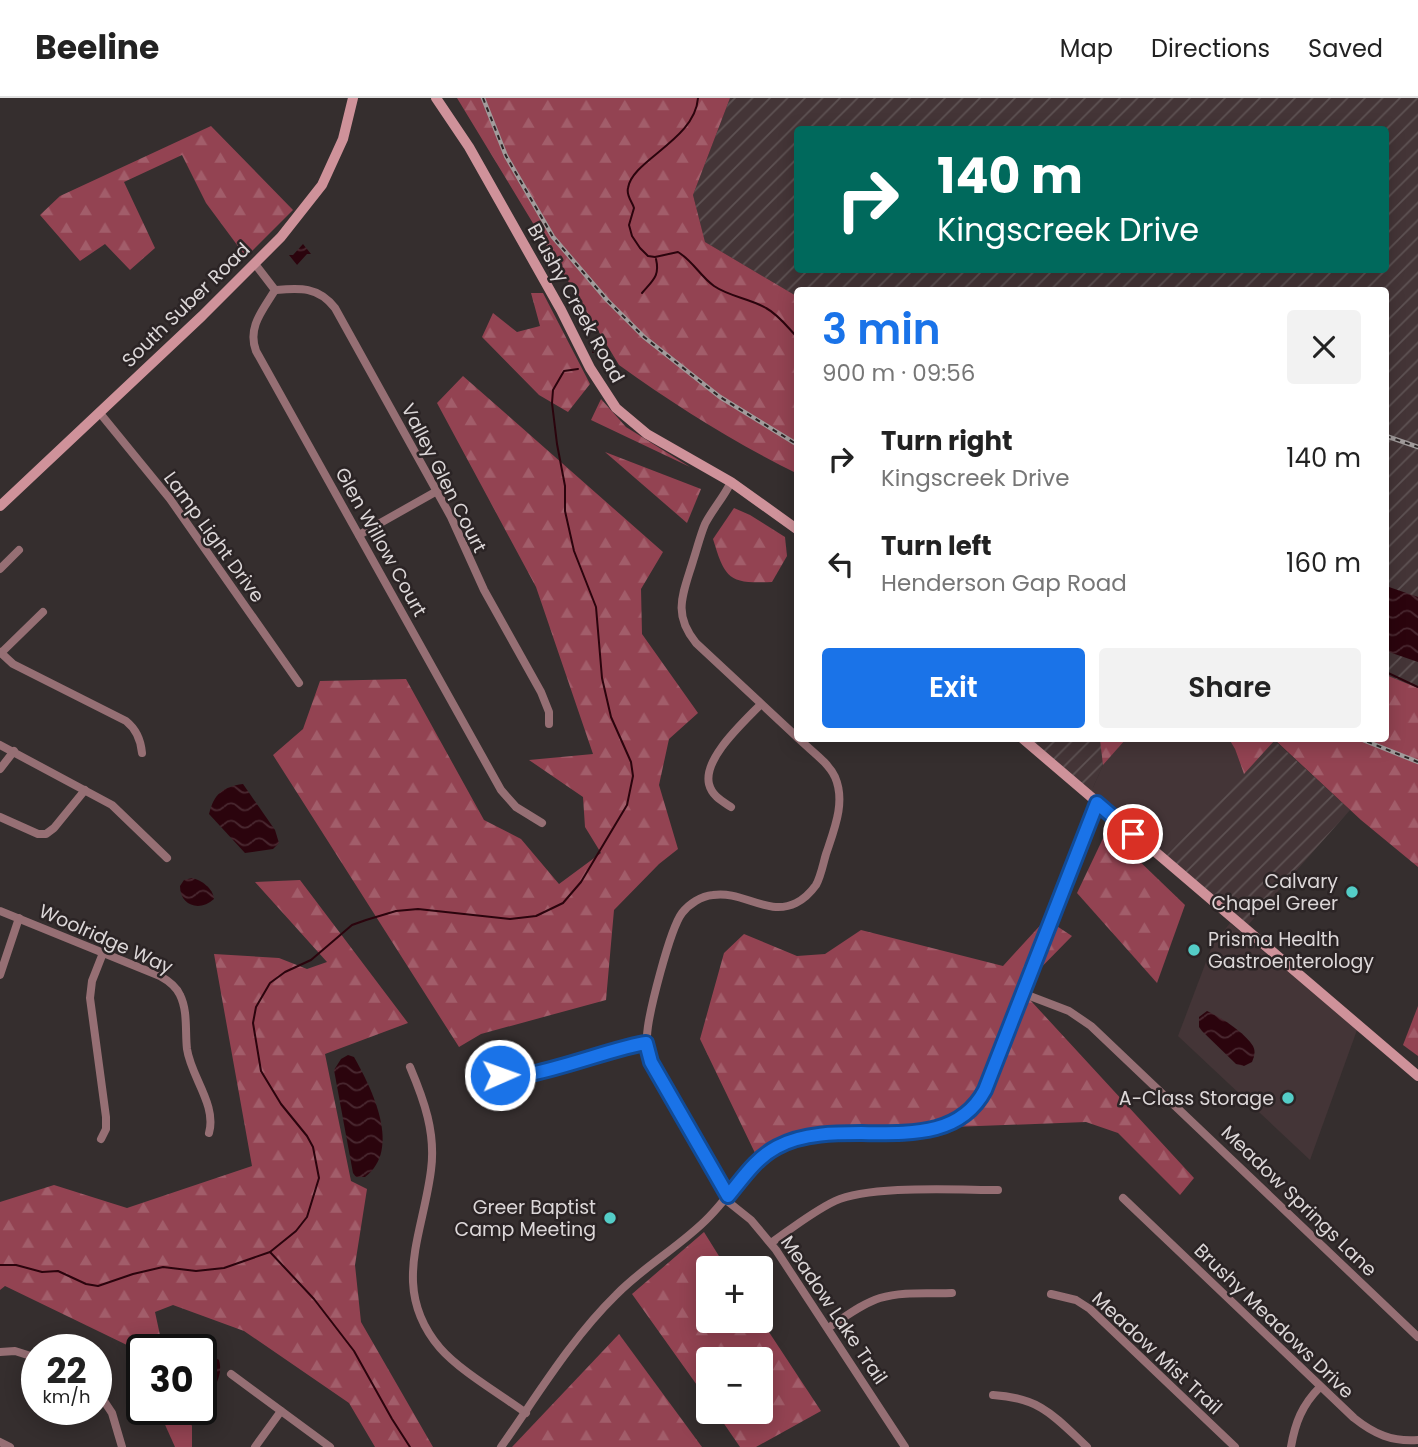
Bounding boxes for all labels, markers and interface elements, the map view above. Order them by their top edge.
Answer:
text: Beeline [35,24,159,71]
text: Map [1060,32,1113,65]
text: Directions [1151,32,1270,65]
text: Saved [1308,32,1383,65]
text: 140 m [937,142,1083,210]
icon: right [822,154,913,245]
text: Kingscreek Drive [937,207,1199,252]
street label: Brushy Creek Road [521,218,631,388]
street label: South Suber Road [116,237,256,373]
text: 3 min [822,300,941,359]
button: close [1287,310,1361,384]
text: 900 m · 09:56 [822,357,975,389]
street label: Valley Glen Court [395,399,493,557]
text: Turn right [881,423,1013,459]
icon: right [822,440,860,478]
text: 140 m [1286,440,1361,476]
street label: Glen Willow Court [329,462,433,622]
text: Kingscreek Drive [881,462,1069,494]
street label: Lamp Light Drive [157,466,271,608]
text: Turn left [881,528,992,564]
icon: left [822,545,860,583]
text: 160 m [1286,545,1361,581]
text: Henderson Gap Road [881,567,1127,599]
button: Exit [822,648,1085,728]
button: Share [1099,648,1361,728]
pin [1103,804,1163,864]
icon: arrive [1114,815,1152,853]
place label: Calvary Chapel Greer [1211,868,1338,917]
marker: Calvary Chapel Greer [1344,884,1360,900]
street label: Woolridge Way [35,897,178,981]
place label: Prisma Health Gastroenterology [1208,926,1374,975]
marker: Prisma Health Gastroenterology [1186,942,1202,958]
position arrow [463,1038,537,1112]
place label: A-Class Storage [1119,1085,1274,1112]
marker: A-Class Storage [1280,1090,1296,1106]
street label: Meadow Springs Lane [1215,1119,1383,1283]
place label: Greer Baptist Camp Meeting [454,1194,596,1243]
marker: Greer Baptist Camp Meeting [602,1210,618,1226]
street label: Meadow Lake Trail [774,1230,894,1390]
street label: Brushy Meadows Drive [1188,1237,1360,1405]
map controls [696,1256,773,1424]
button: + [696,1256,773,1333]
street label: Meadow Mist Trail [1086,1285,1228,1421]
speed limit sign: 30 [126,1334,217,1425]
text: 22 [47,1346,86,1395]
button: − [696,1347,773,1424]
text: km/h [43,1384,90,1409]

